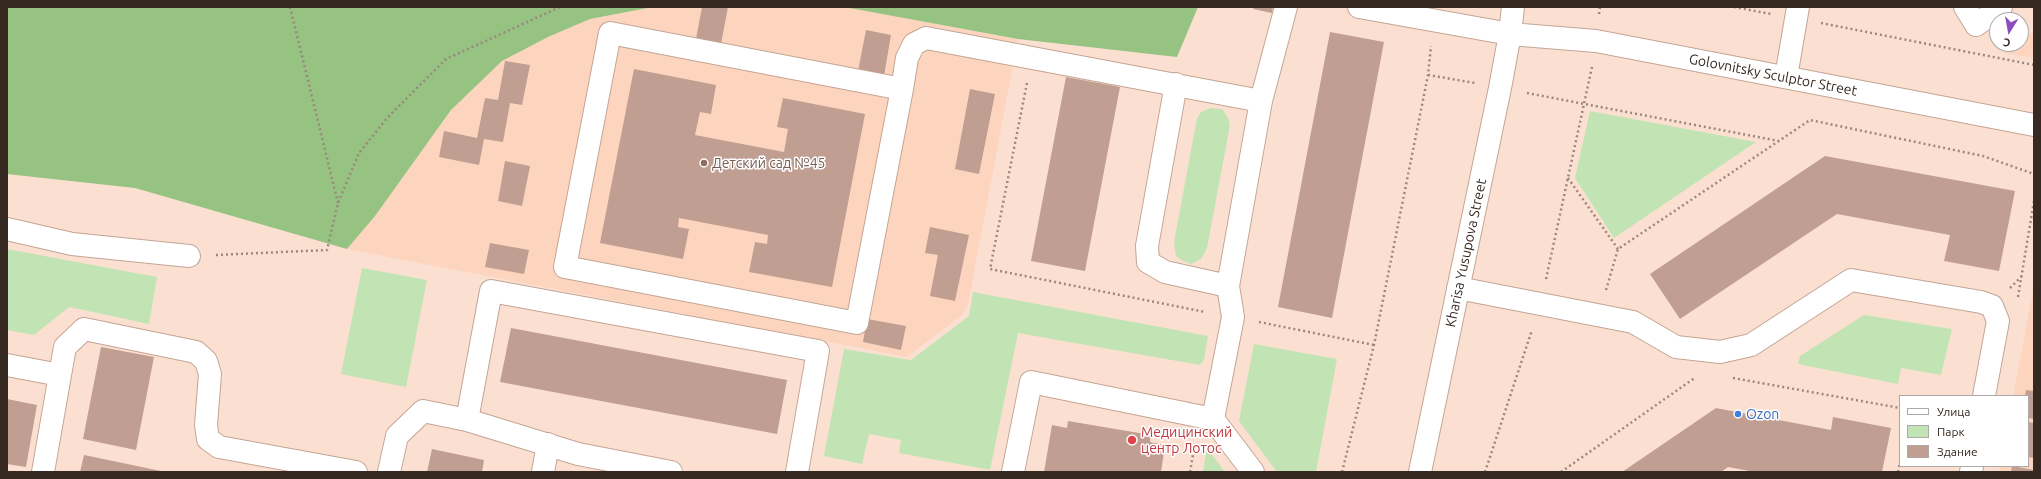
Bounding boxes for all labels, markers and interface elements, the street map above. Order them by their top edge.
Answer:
north arrow [1989,12,2029,52]
text: С [2002,36,2011,49]
street label: Golovnitsky Sculptor Street [1687,50,1859,100]
place label: Детский сад №45 [712,155,826,171]
marker: Детский сад №45 [699,158,709,168]
street label: Kharisa Yusupova Street [1442,177,1490,329]
legend [1899,395,2029,467]
text: Улица [1937,405,1970,418]
place label: Ozon [1746,406,1779,422]
marker: Ozon [1733,409,1743,419]
place label: Медицинский центр Лотос [1141,424,1232,456]
text: Парк [1937,425,1965,438]
marker: Медицинский центр Лотос [1126,434,1138,446]
text: Здание [1937,445,1978,458]

